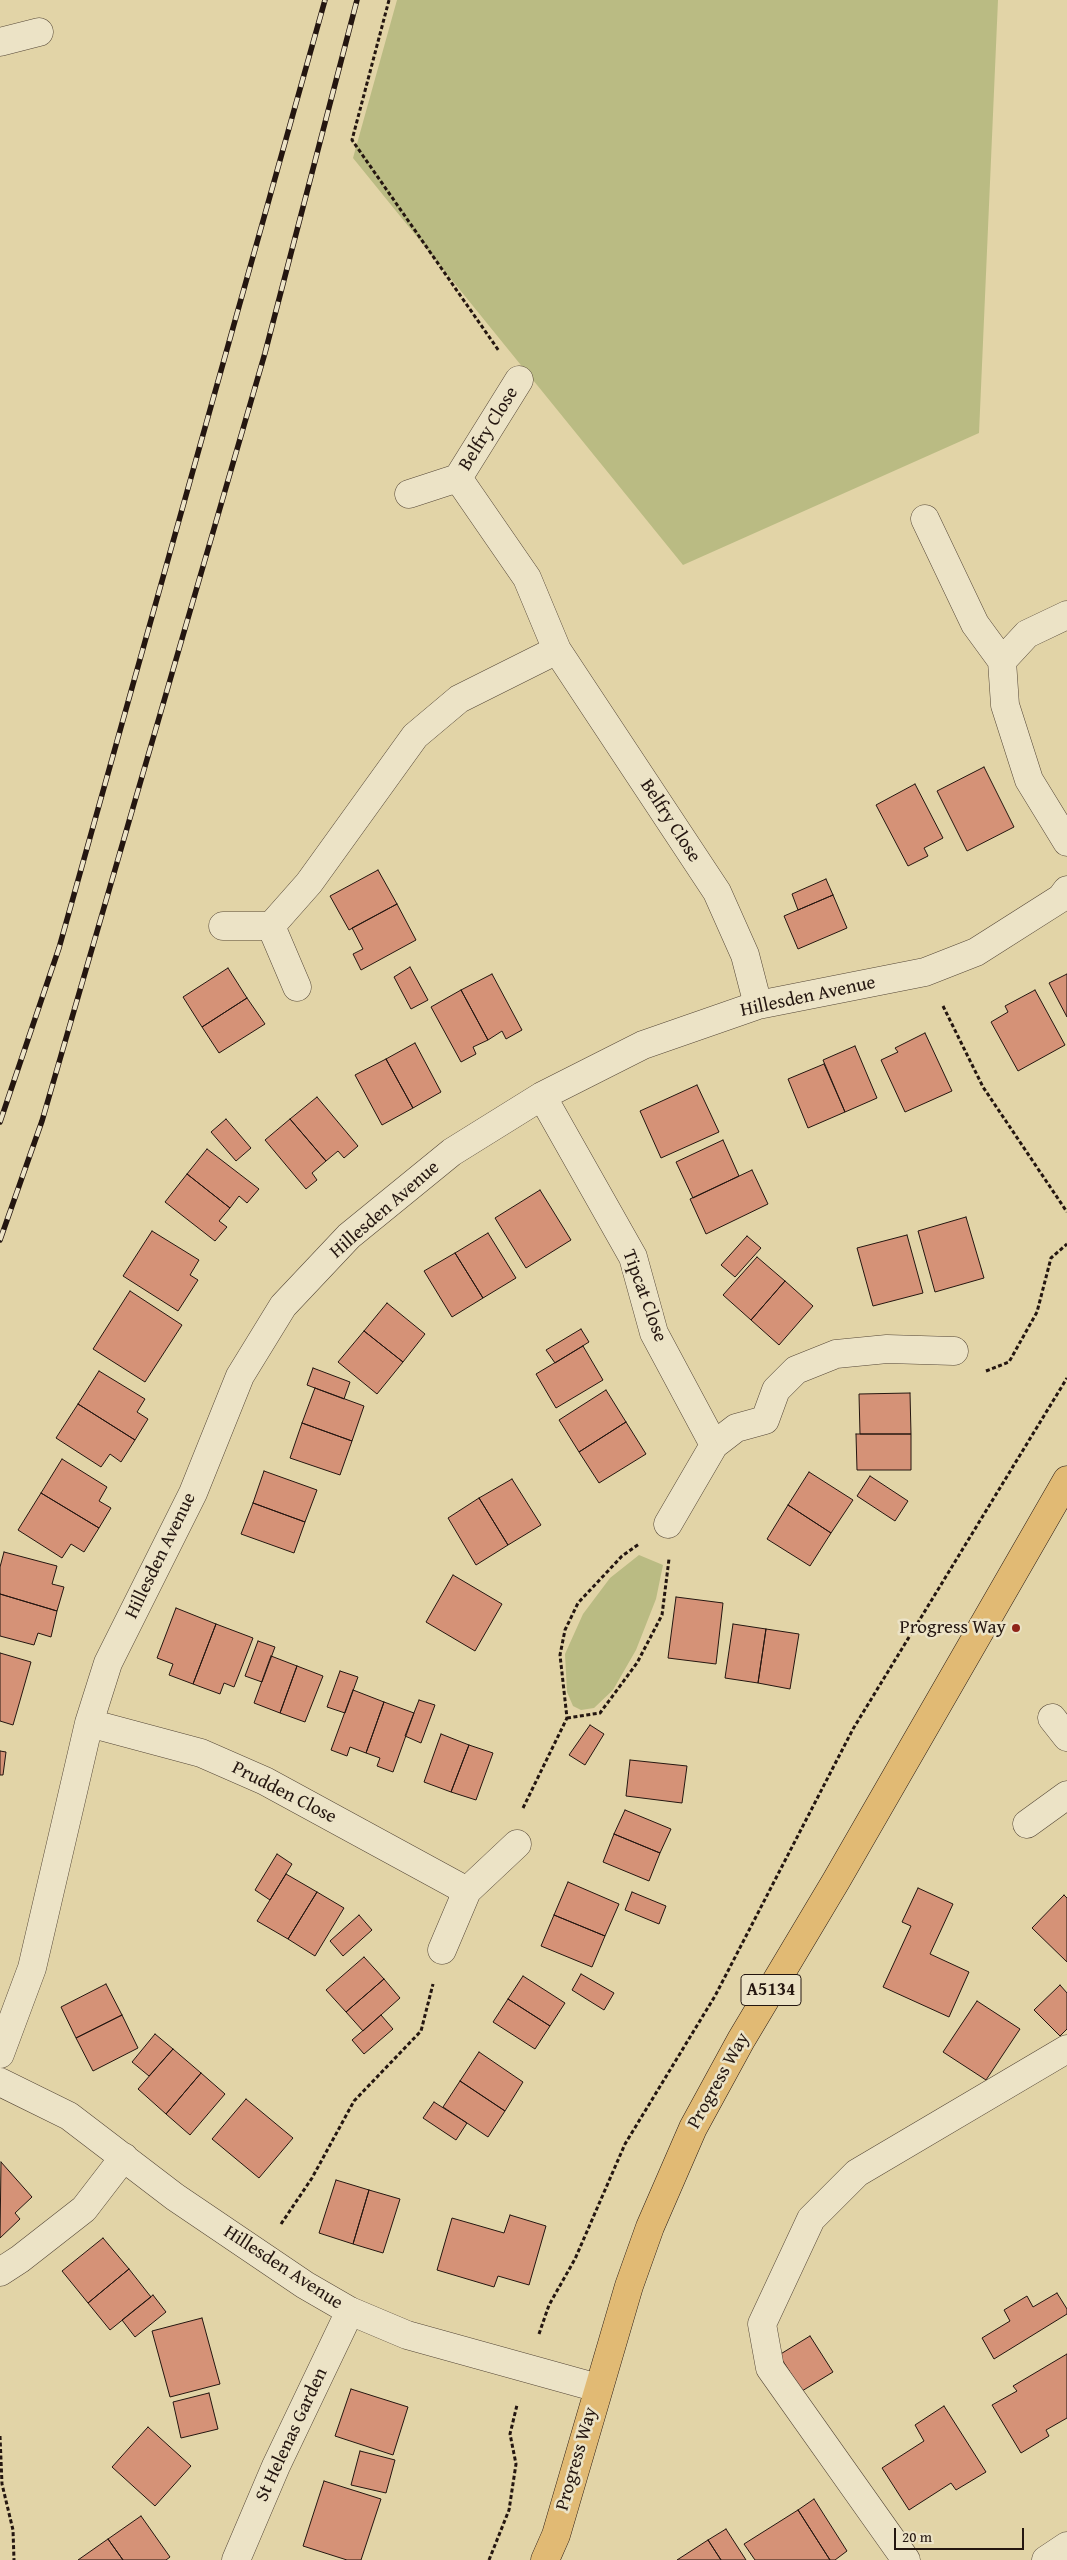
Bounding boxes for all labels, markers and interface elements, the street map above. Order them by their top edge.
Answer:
street label: Belfry Close [454,383,524,475]
street label: Belfry Close [635,775,705,867]
street label: Hillesden Avenue [738,972,878,1022]
street label: Hillesden Avenue [326,1156,444,1264]
street label: Tipcat Close [617,1247,671,1345]
street label: Hillesden Avenue [121,1489,201,1623]
place label: Progress Way [900,1617,1006,1639]
marker: Progress Way [1010,1622,1022,1634]
street label: Prudden Close [228,1757,340,1829]
road number: A5134 [741,1974,801,2006]
street label: Progress Way [683,2029,755,2133]
street label: Hillesden Avenue [219,2221,347,2315]
street label: St Helenas Garden [251,2365,333,2505]
street label: Progress Way [551,2405,603,2513]
scale bar [897,2518,1027,2550]
text: 20 m [902,2526,932,2547]

